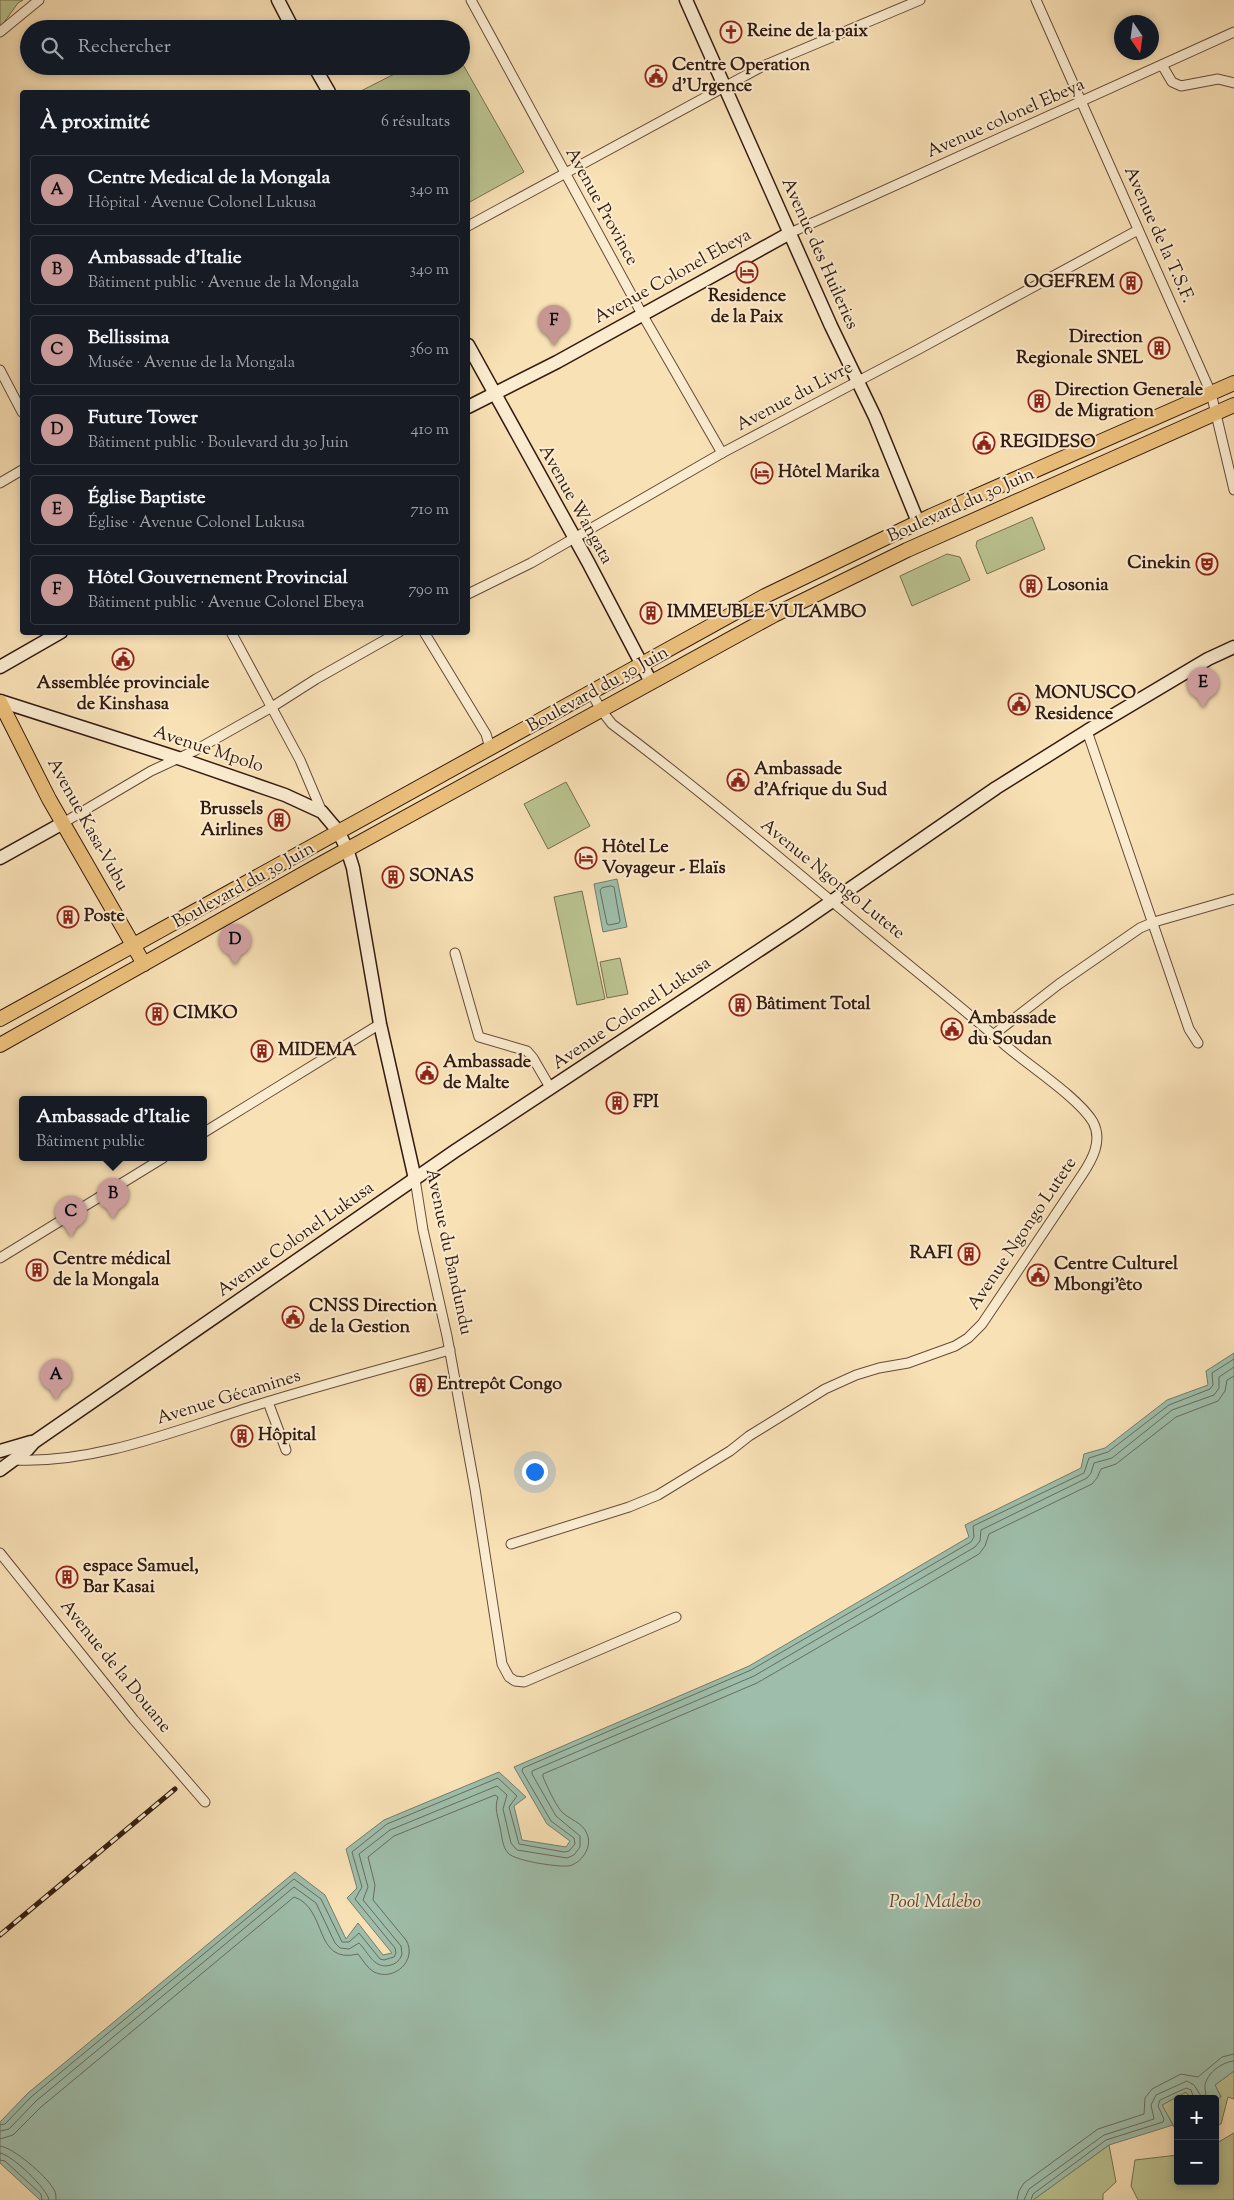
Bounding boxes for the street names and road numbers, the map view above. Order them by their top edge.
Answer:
street label: Avenue colonel Ebeya [923,72,1089,166]
street label: Avenue Province [558,143,644,271]
street label: Avenue de la T.S.F. [1116,162,1200,308]
street label: Avenue des Huileries [774,174,864,334]
street label: Avenue Colonel Ebeya [590,223,756,331]
street label: Avenue du Livre [732,355,858,439]
street label: Avenue Wangata [531,441,619,569]
street label: Boulevard du 30 Juin [883,462,1039,550]
street label: Boulevard du 30 Juin [522,640,674,740]
street label: Avenue Mpolo [149,720,267,780]
street label: Avenue Kasa-Vubu [40,754,134,896]
street label: Avenue Ngongo Lutete [754,813,910,947]
street label: Boulevard du 30 Juin [168,836,320,936]
street label: Avenue Colonel Lukusa [547,951,717,1077]
street label: Avenue Ngongo Lutete [962,1152,1084,1316]
street label: Avenue du Bandundu [418,1166,478,1338]
street label: Avenue Colonel Lukusa [212,1176,380,1304]
street label: Avenue Gécamines [154,1364,304,1432]
street label: Avenue de la Douane [53,1595,177,1739]

